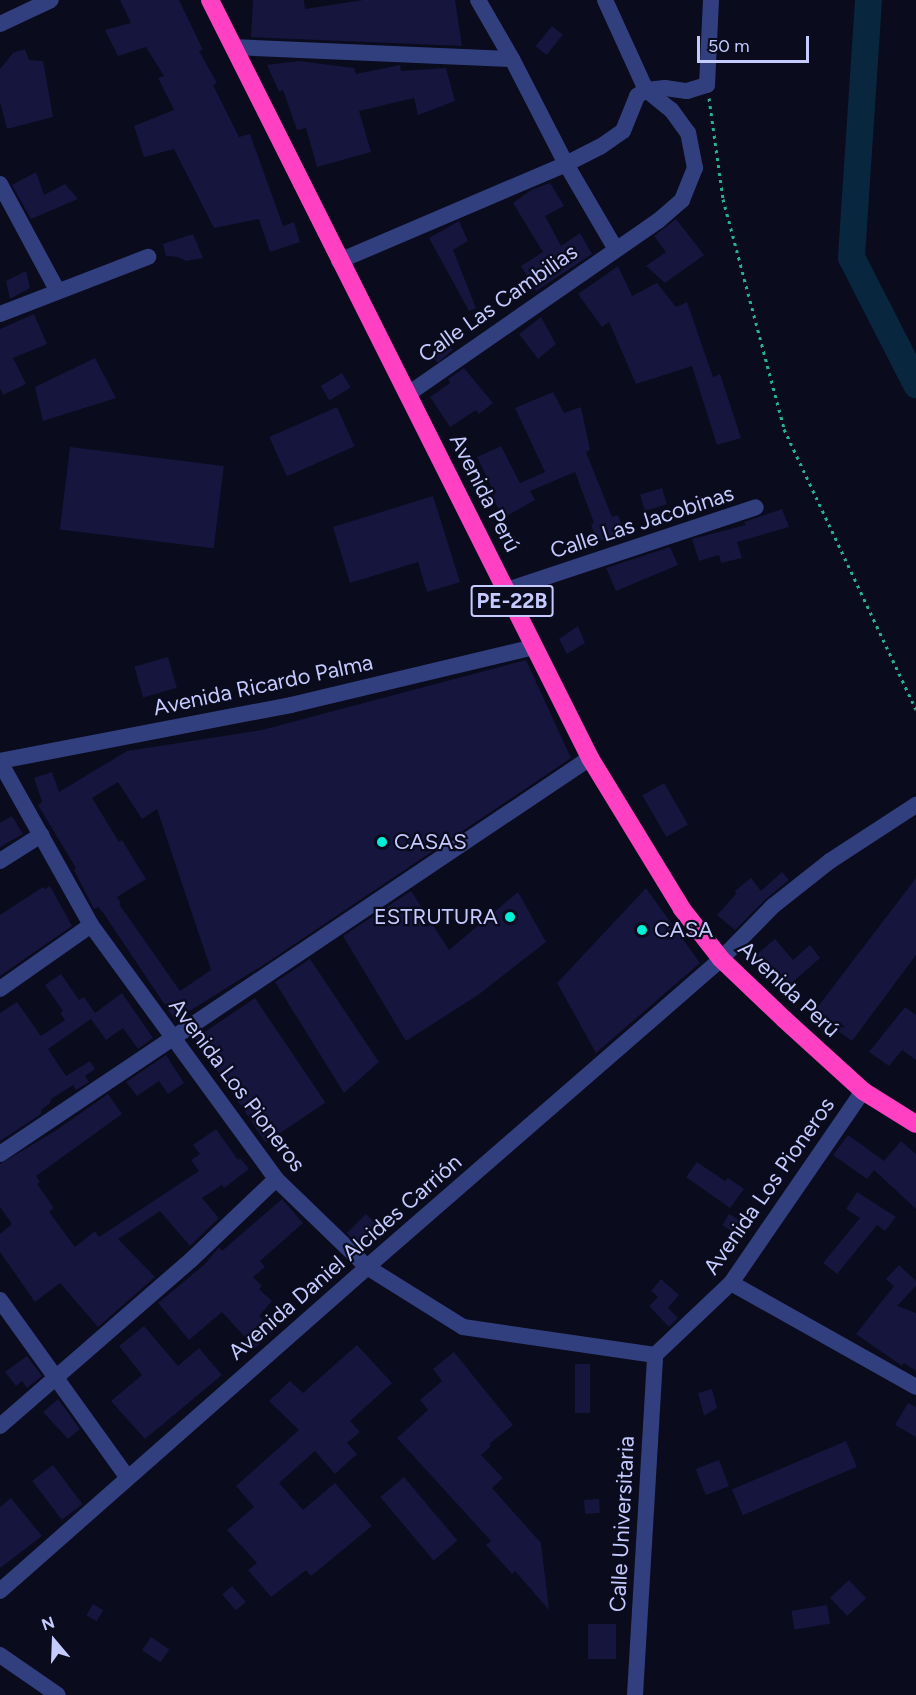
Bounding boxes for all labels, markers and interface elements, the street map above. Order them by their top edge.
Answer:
scale bar [700,24,812,62]
text: 50 m [708,35,750,57]
street label: Calle Las Cambilias [414,238,582,368]
street label: Avenida Perú [444,430,526,556]
street label: Calle Las Jacobinas [547,480,737,564]
road number: PE-22B [470,583,554,619]
street label: Avenida Ricardo Palma [151,649,375,721]
place label: CASAS [394,829,467,855]
marker: CASAS [375,835,389,849]
place label: ESTRUTURA [374,904,498,930]
marker: ESTRUTURA [503,910,517,924]
place label: CASA [654,917,713,943]
marker: CASA [635,923,649,937]
street label: Avenida Perú [733,935,845,1043]
street label: Avenida Los Pioneros [163,993,311,1177]
street label: Avenida Los Pioneros [698,1092,840,1280]
street label: Avenida Daniel Alcides Carrión [223,1149,467,1365]
street label: Calle Universitaria [604,1435,640,1613]
north arrow [24,1611,84,1671]
text: N [39,1613,57,1635]

